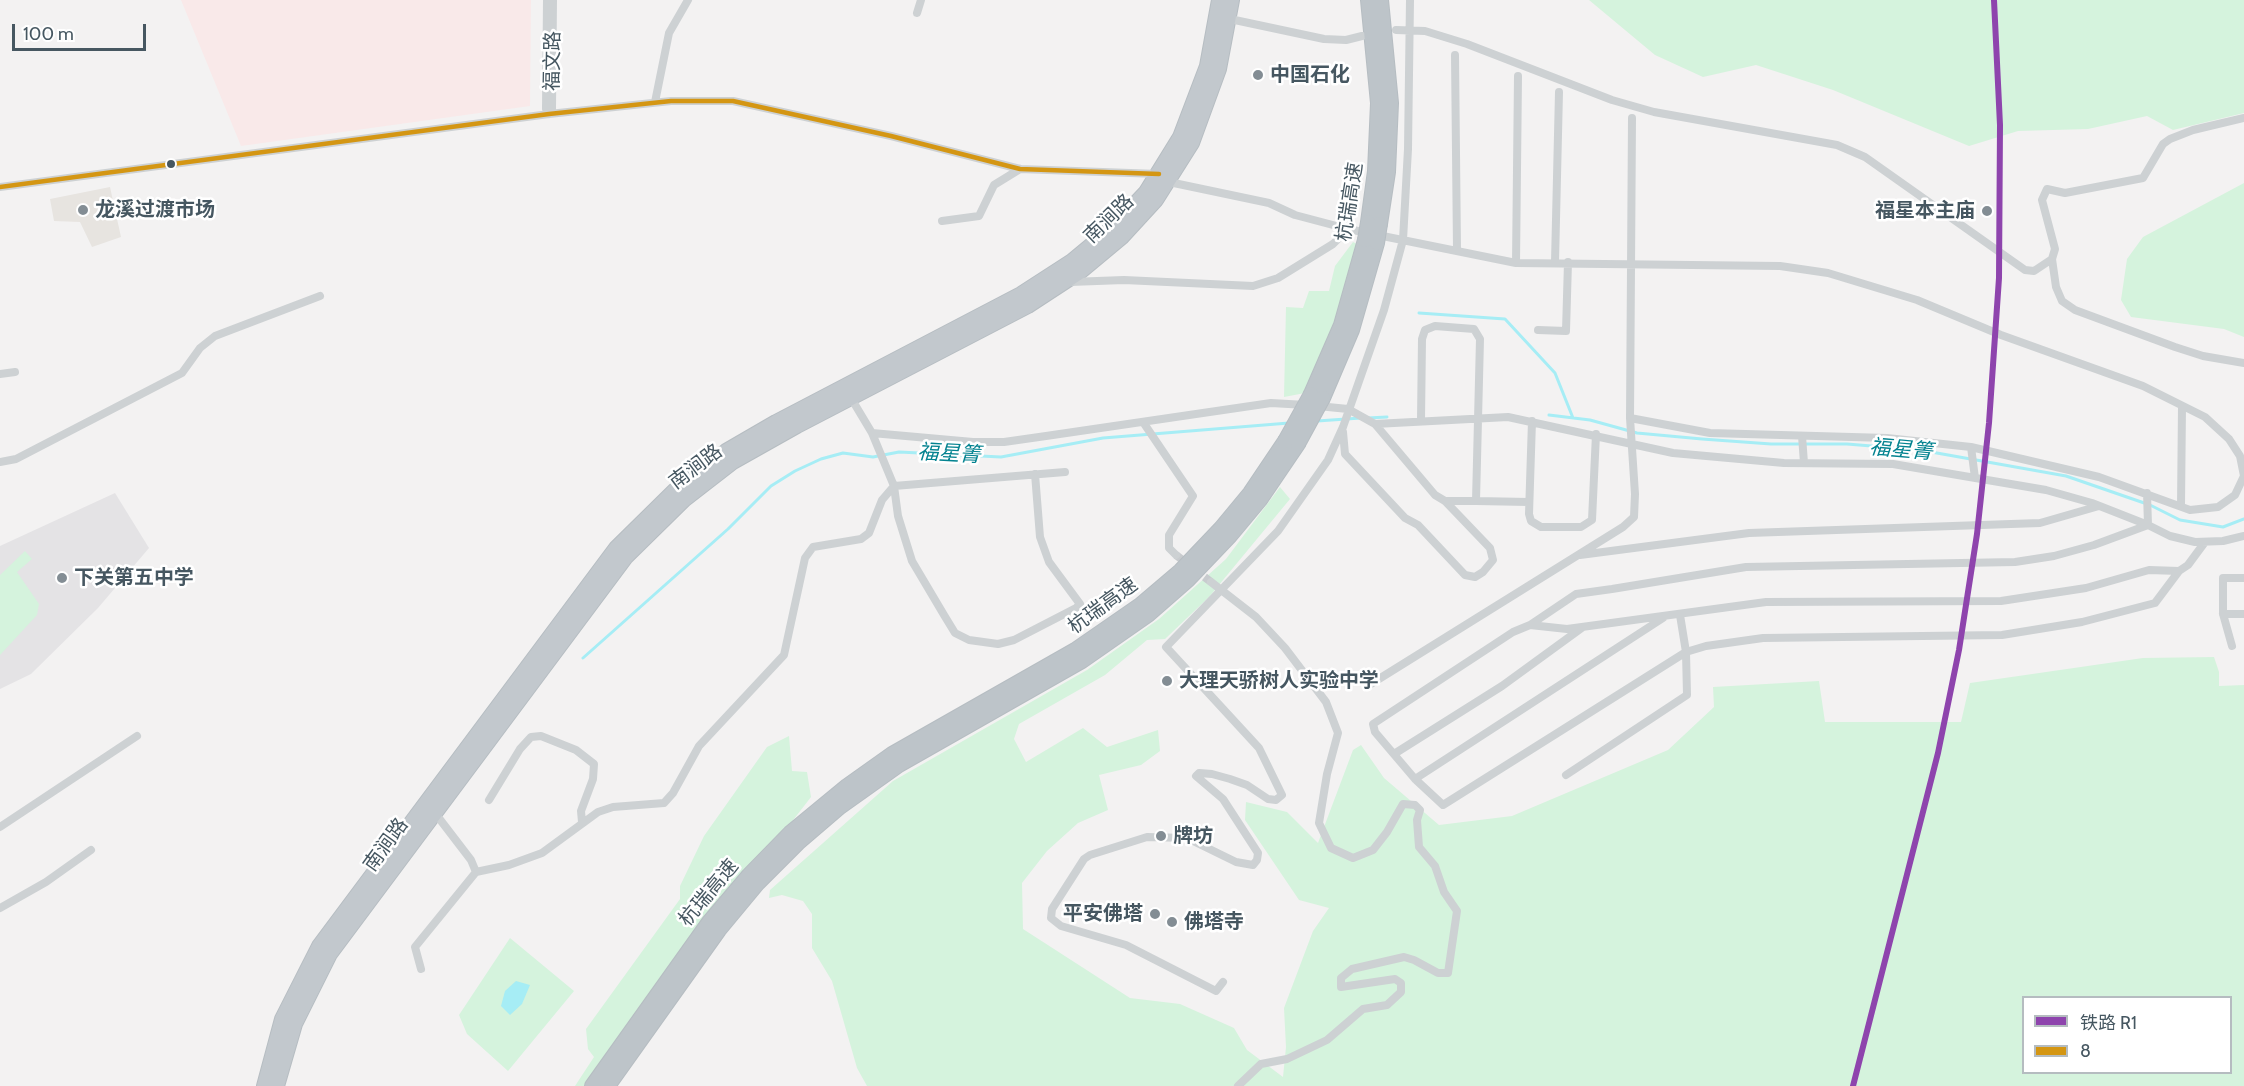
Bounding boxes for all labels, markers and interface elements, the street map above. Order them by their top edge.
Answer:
scale bar [15,12,148,50]
text: 100 m [23,23,74,45]
street label: 福文路 [540,31,566,91]
place label: 中国石化 [1270,63,1350,87]
marker: 中国石化 [1251,68,1265,82]
unlabelled marker [165,158,177,170]
street label: 杭瑞高速 [1332,161,1368,243]
street label: 南涧路 [1079,190,1139,248]
place label: 龙溪过渡市场 [95,198,215,222]
place label: 福星本主庙 [1875,199,1975,223]
marker: 龙溪过渡市场 [76,203,90,217]
marker: 福星本主庙 [1980,204,1994,218]
water label: 福星箐 [1869,435,1933,465]
street label: 南涧路 [665,439,727,495]
water label: 福星箐 [917,440,981,468]
place label: 下关第五中学 [74,566,194,590]
marker: 下关第五中学 [55,571,69,585]
street label: 杭瑞高速 [1064,573,1142,639]
place label: 大理天骄树人实验中学 [1179,669,1379,693]
marker: 大理天骄树人实验中学 [1160,674,1174,688]
street label: 南涧路 [359,814,413,876]
place label: 牌坊 [1173,824,1213,848]
marker: 牌坊 [1154,829,1168,843]
street label: 杭瑞高速 [674,855,744,931]
place label: 平安佛塔 [1063,902,1143,926]
marker: 平安佛塔 [1148,907,1162,921]
place label: 佛塔寺 [1184,910,1244,934]
marker: 佛塔寺 [1165,915,1179,929]
legend [2022,996,2232,1074]
text: 铁路 R1 [2080,1012,2137,1034]
text: 8 [2080,1040,2091,1062]

